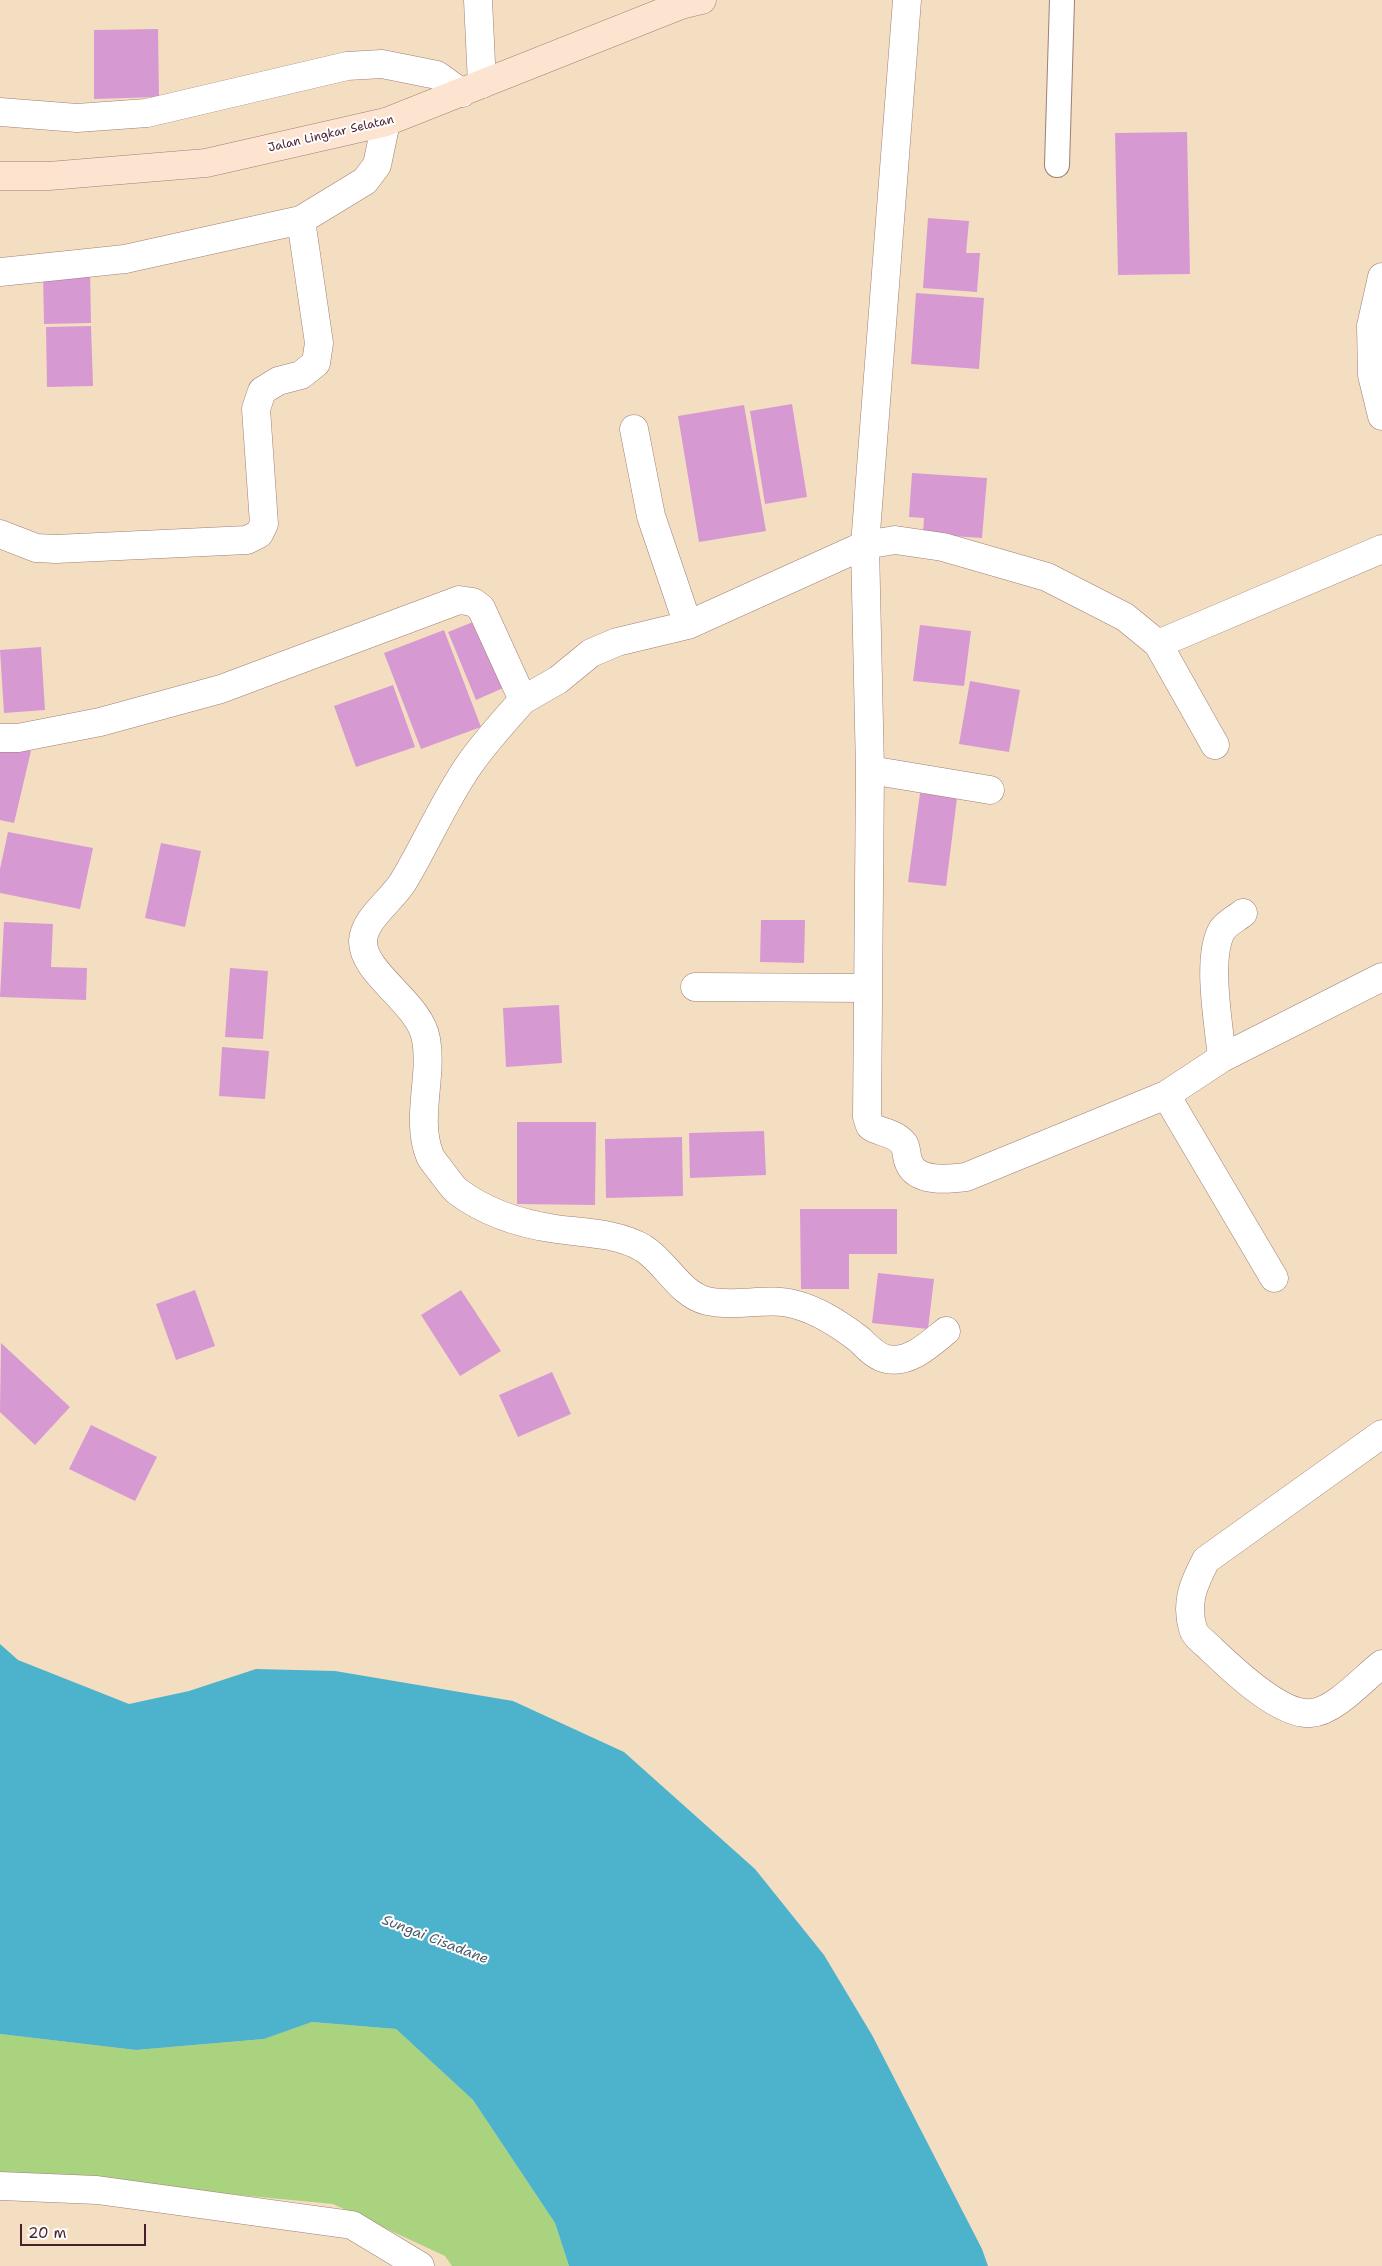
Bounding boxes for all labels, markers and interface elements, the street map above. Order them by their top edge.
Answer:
street label: Jalan Lingkar Selatan [267,113,395,155]
water label: Sungai Cisadane [380,1912,490,1968]
scale bar [22,2214,149,2246]
text: 20 m [28,2223,67,2243]

